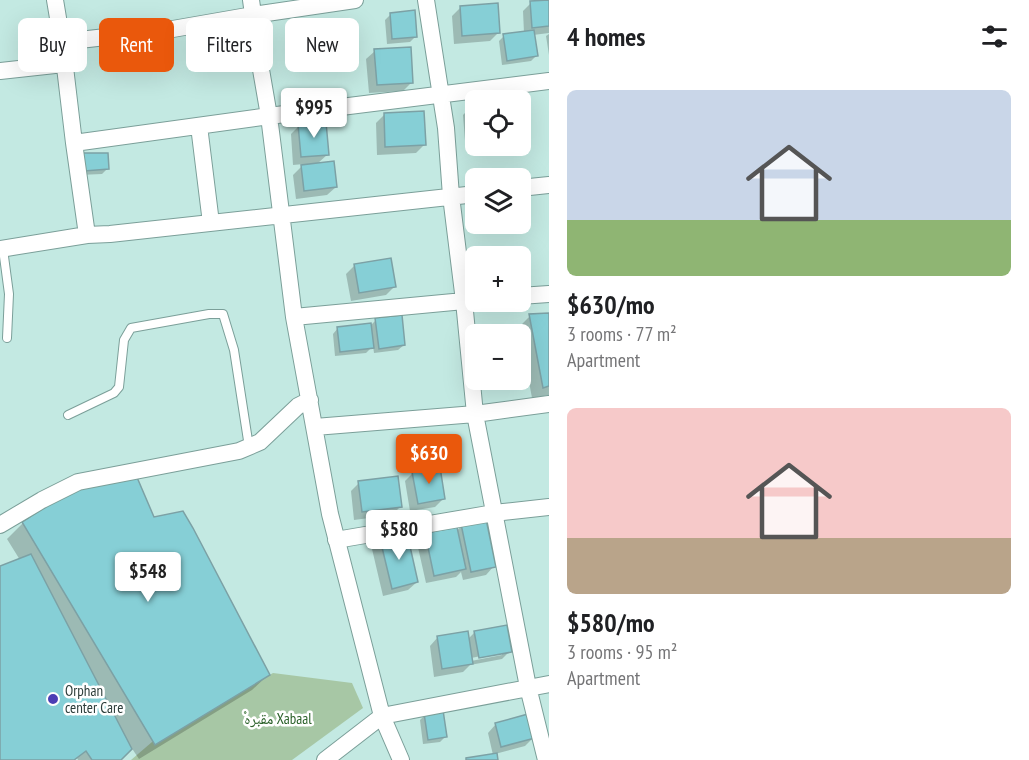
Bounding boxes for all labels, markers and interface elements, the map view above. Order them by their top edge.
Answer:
chip: Buy [18,18,87,72]
chip: Rent [99,18,174,72]
chip: Filters [186,18,273,72]
chip: New [285,18,359,72]
text: 4 homes [567,20,645,53]
icon: filters [978,20,1011,53]
pin: $995 [278,88,350,139]
map controls [465,90,531,390]
button: locate [465,90,531,156]
text: $995 [295,94,333,120]
icon: home [735,129,843,237]
button: layers [465,168,531,234]
button: + [465,246,531,312]
text: $630/mo [567,288,655,321]
text: 3 rooms · 77 m² [567,321,677,347]
button: − [465,324,531,390]
text: Apartment [567,347,640,373]
pin: $630 [393,434,465,485]
text: $630 [410,440,448,466]
icon: home [735,447,843,555]
pin: $580 [363,510,435,561]
text: $580 [380,516,418,542]
pin: $548 [112,552,184,603]
text: $548 [129,558,167,584]
text: $580/mo [567,606,655,639]
text: 3 rooms · 95 m² [567,639,677,665]
text: Apartment [567,665,640,691]
place label: Orphan center Care [65,681,123,717]
marker: Orphan center Care [46,692,60,706]
park label: ْمقبره Xabaal [244,709,312,728]

